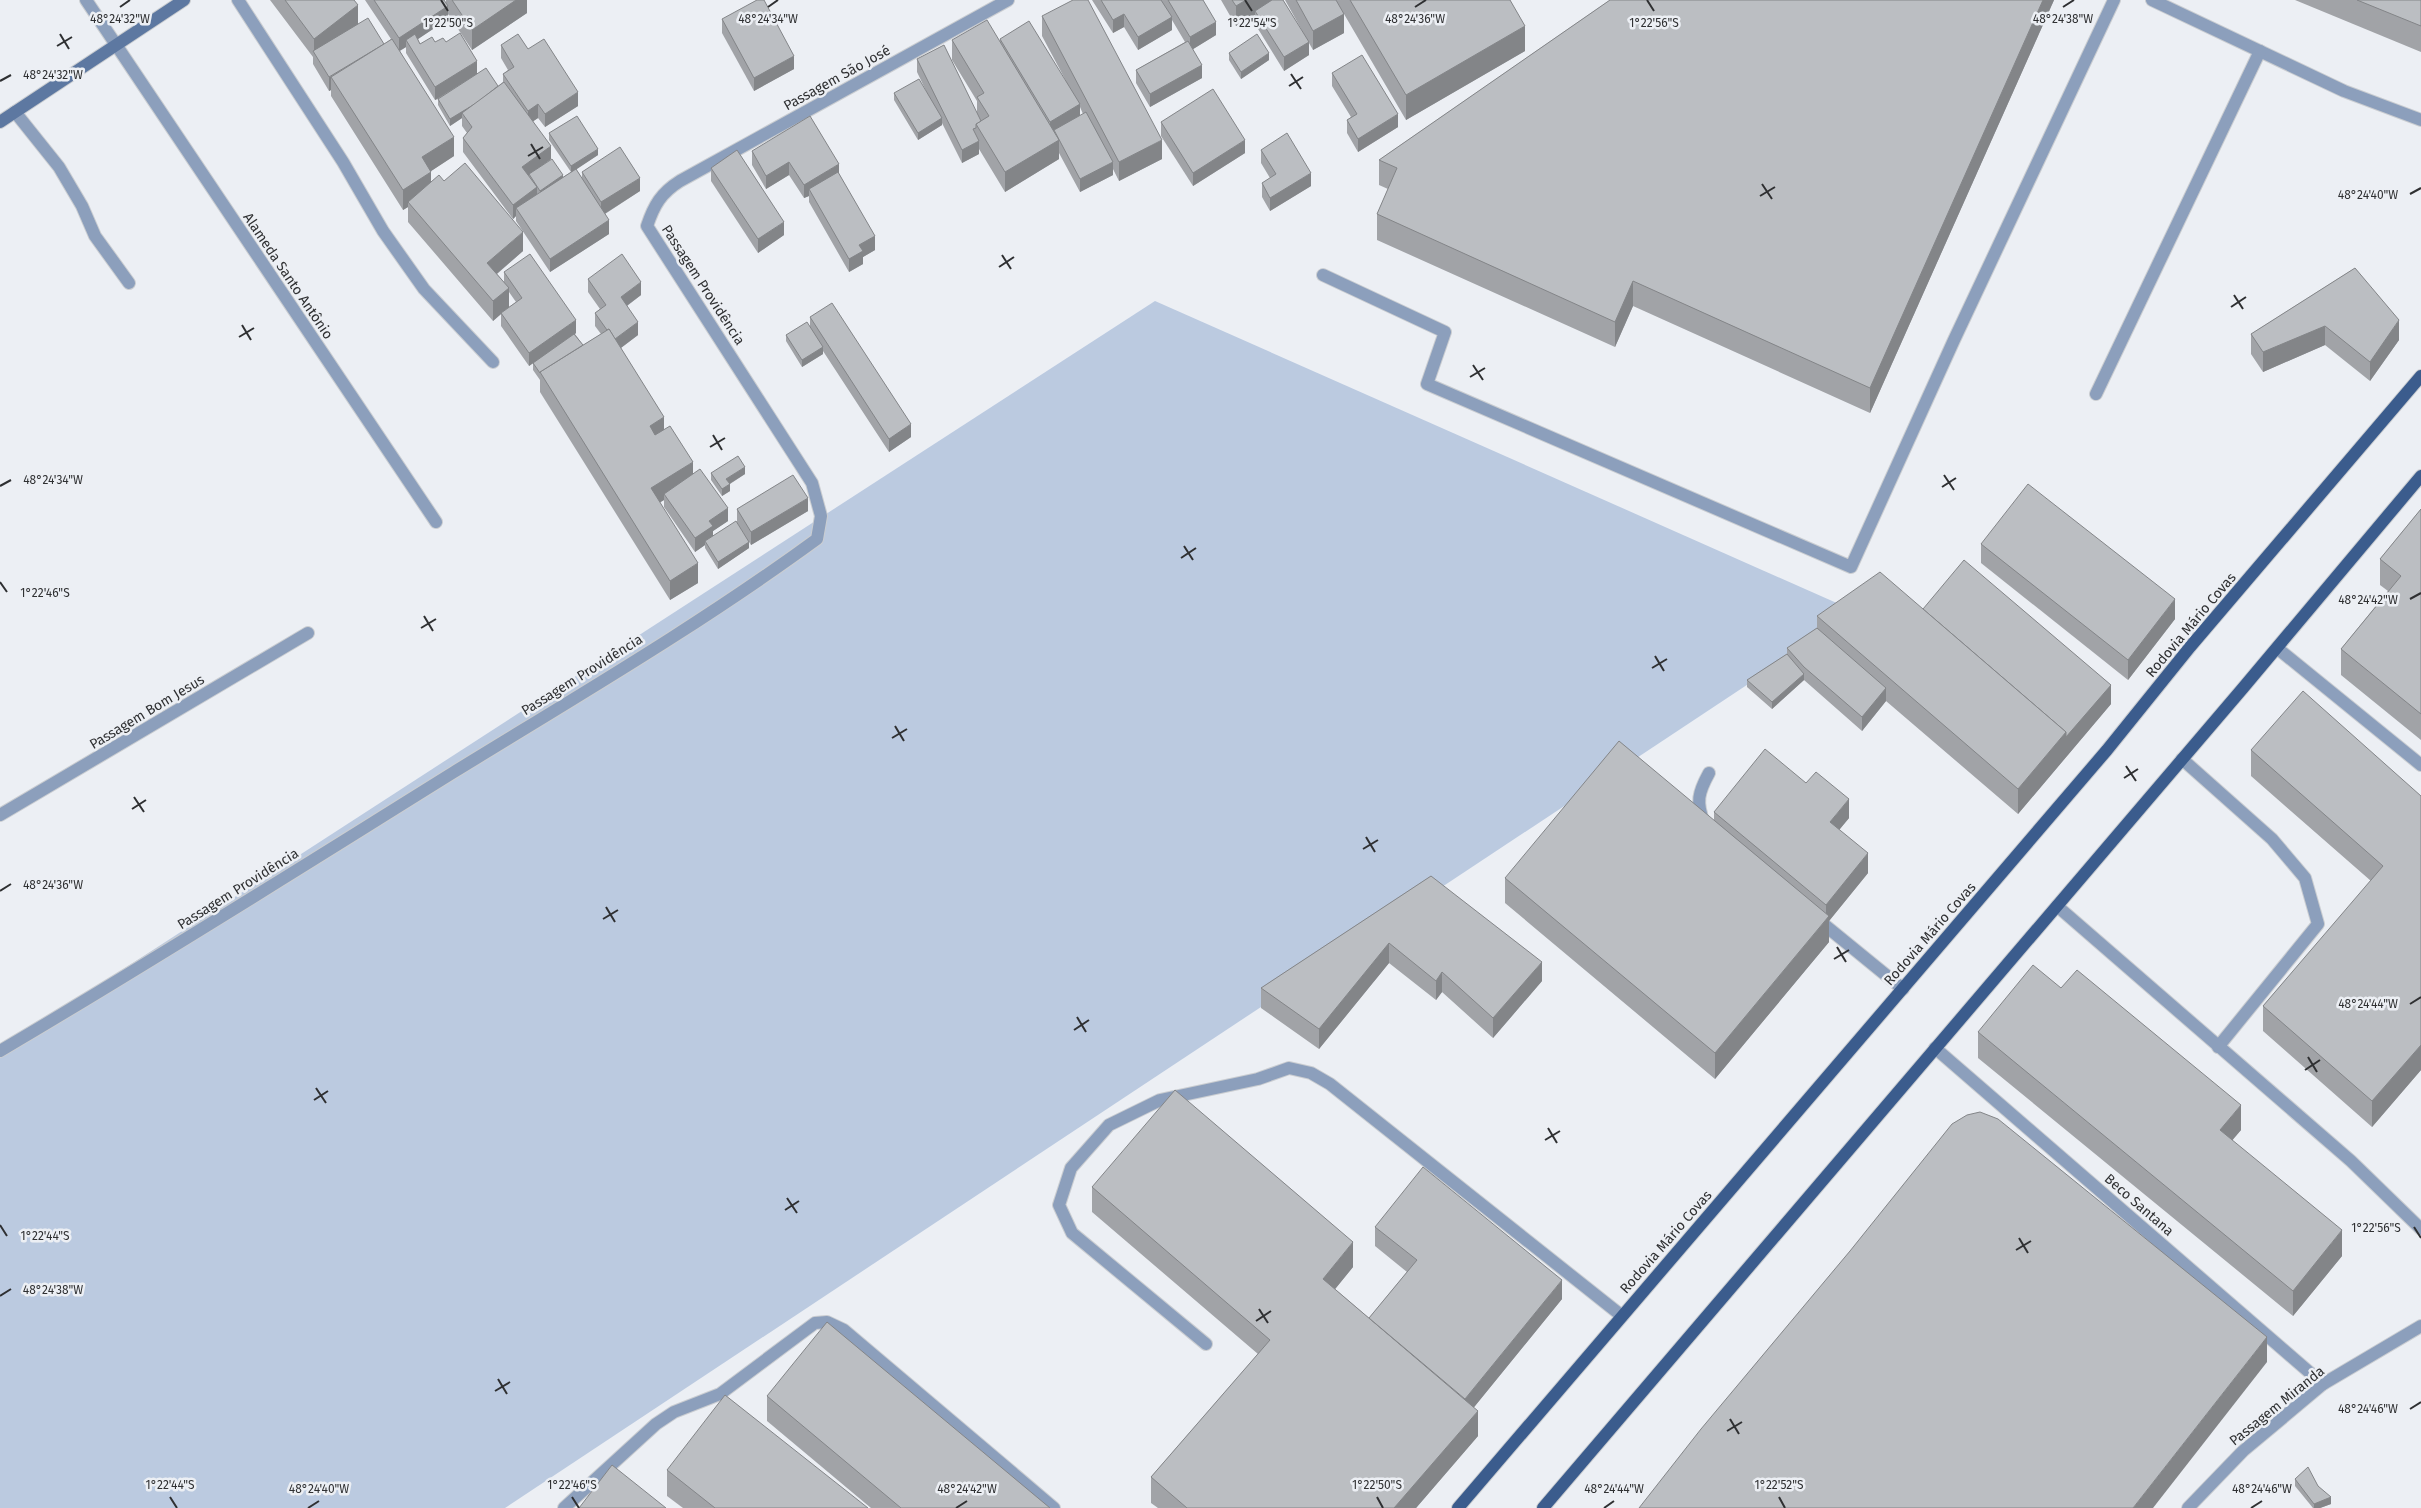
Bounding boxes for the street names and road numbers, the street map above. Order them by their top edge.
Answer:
street label: Passagem São José [781,42,893,114]
street label: Alameda Santo Antônio [239,210,337,342]
street label: Passagem Providência [658,222,748,348]
street label: Rodovia Mário Covas [2142,569,2240,681]
street label: Passagem Providência [518,631,646,719]
street label: Passagem Bom Jesus [86,671,208,753]
street label: Passagem Providência [174,845,302,933]
street label: Rodovia Mário Covas [1881,879,1980,989]
street label: Beco Santana [2101,1170,2177,1240]
street label: Rodovia Mário Covas [1617,1187,1716,1297]
street label: Passagem Miranda [2226,1363,2328,1449]

